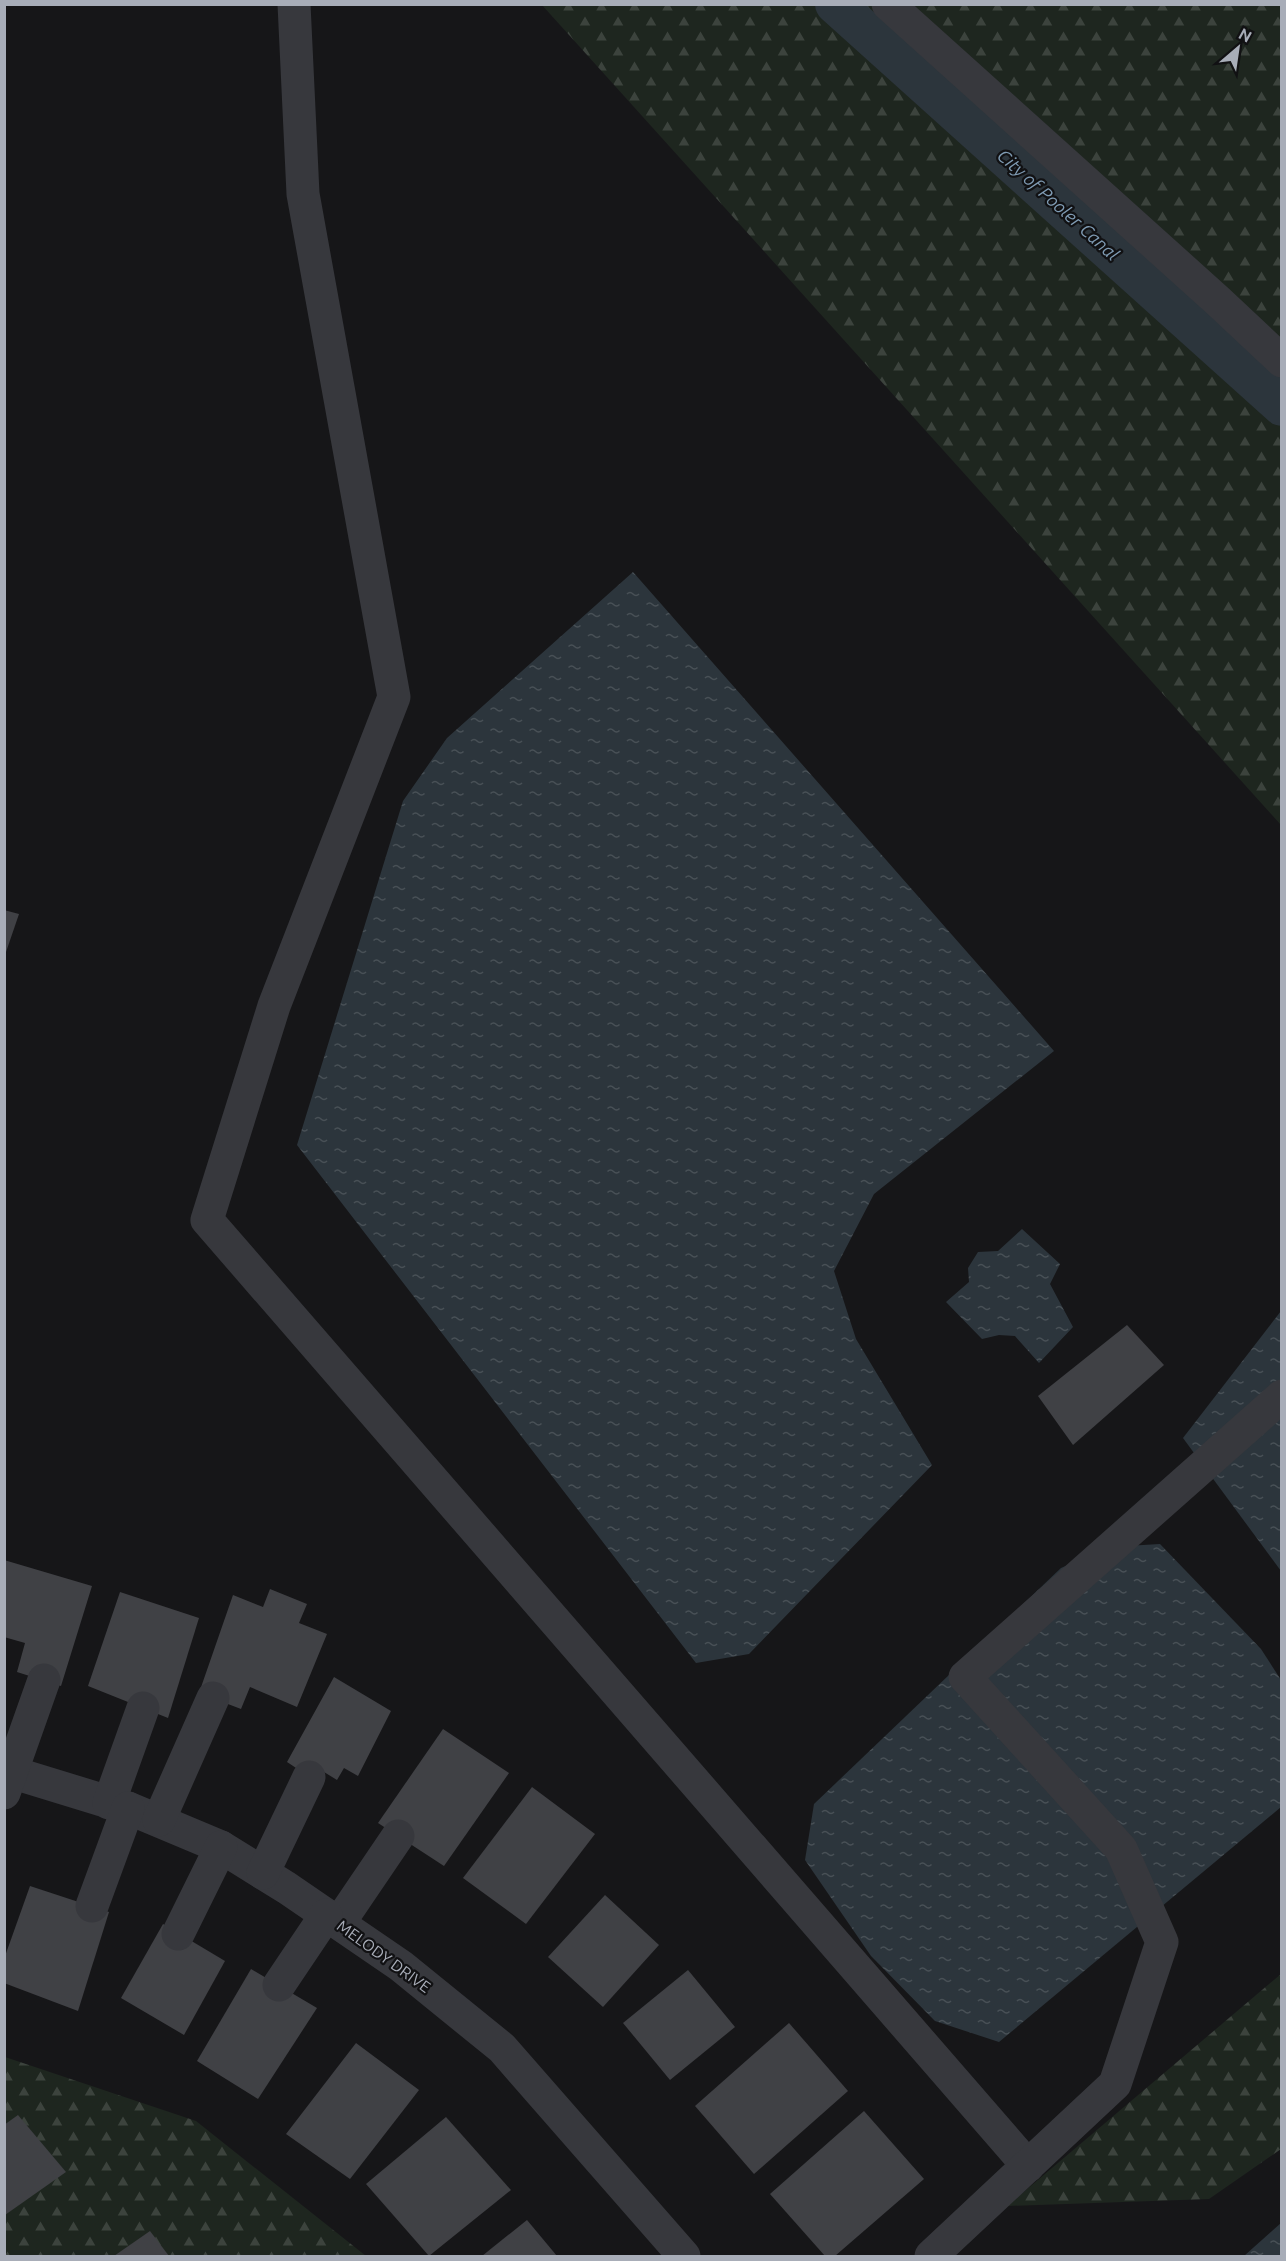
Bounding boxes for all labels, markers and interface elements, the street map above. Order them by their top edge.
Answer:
north arrow [1208,18,1268,78]
text: N [1236,24,1255,46]
water label: City of Pooler Canal [993,144,1123,265]
street label: MELODY DRIVE [334,1916,434,1996]

